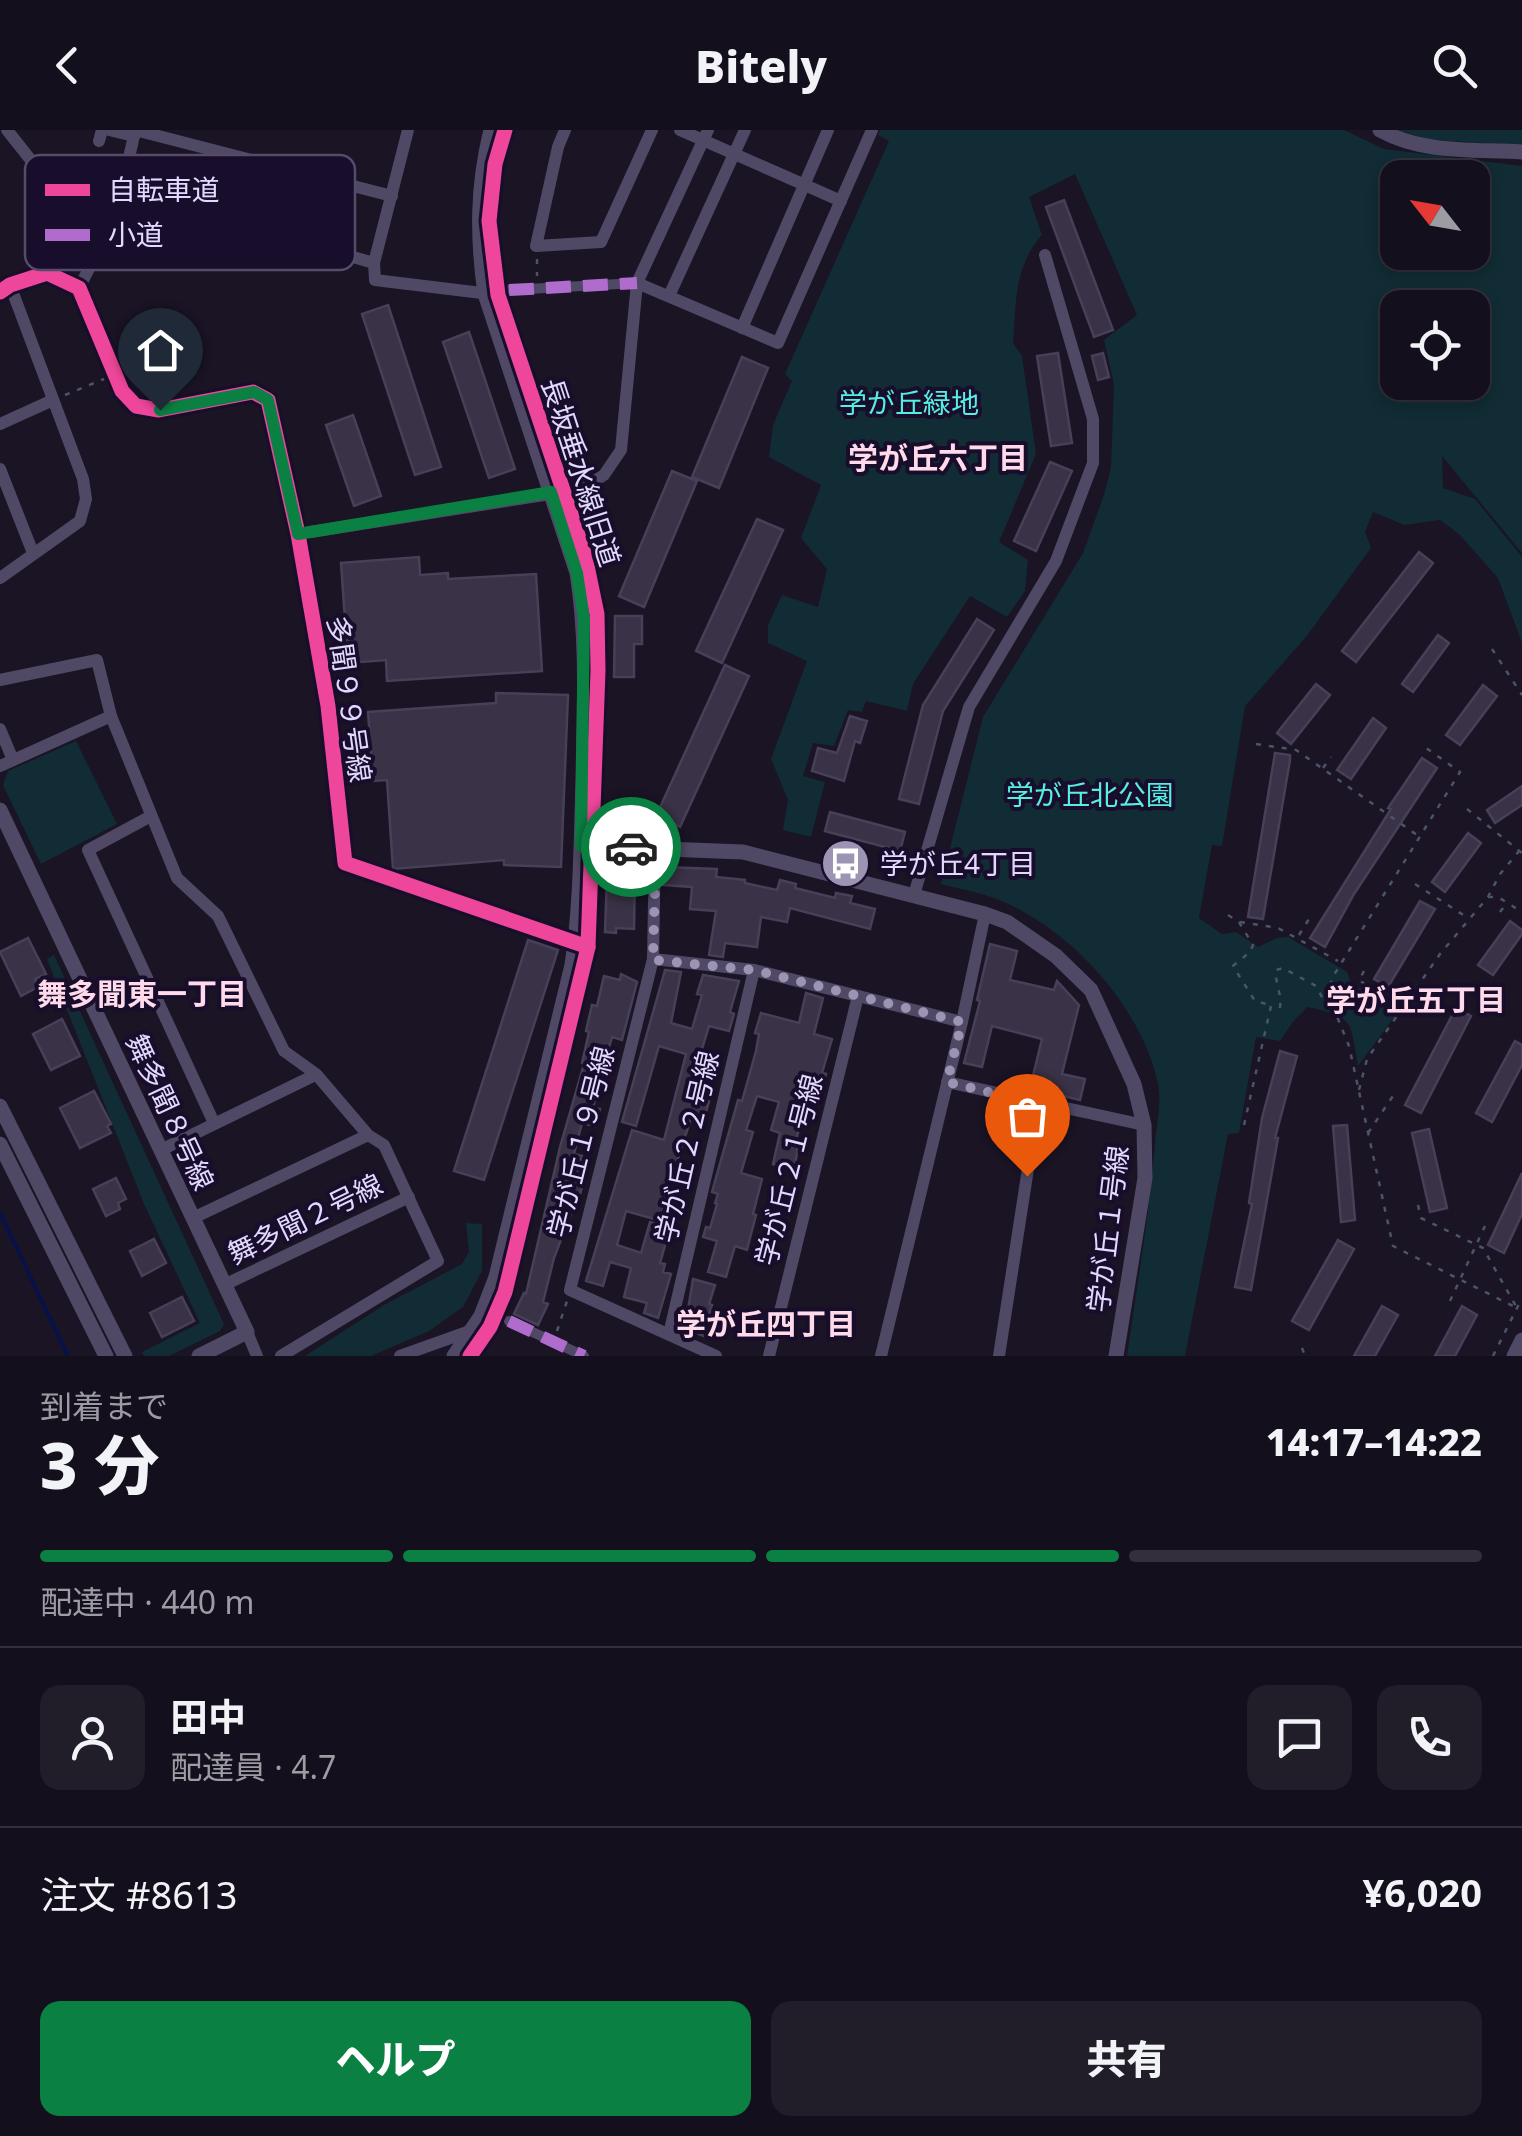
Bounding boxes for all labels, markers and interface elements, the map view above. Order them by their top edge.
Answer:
text: Bitely [695,35,827,96]
icon: back [40,38,95,93]
icon: search [1427,38,1482,93]
legend [25,155,355,270]
north arrow [1380,160,1490,270]
map controls [1380,160,1490,400]
text: 自転車道 [108,170,220,208]
text: 小道 [108,215,164,253]
button: locate [1380,290,1490,400]
pin [118,308,203,411]
icon: home [133,323,188,378]
street label: 長坂垂水線旧道 [534,373,630,571]
park label: 学が丘緑地 [839,383,979,421]
district label: 学が丘六丁目 [848,437,1028,478]
street label: 多聞９９号線 [319,613,380,785]
park label: 学が丘北公園 [1006,775,1174,813]
courier [581,797,681,897]
icon: car [604,820,659,875]
bus stop icon: 学が丘4丁目 [819,838,871,890]
place label: 学が丘4丁目 [880,844,1036,882]
district label: 舞多聞東一丁目 [37,973,247,1014]
district label: 学が丘五丁目 [1326,979,1506,1020]
street label: 舞多聞８号線 [118,1027,224,1196]
street label: 学が丘１９号線 [538,1042,622,1241]
street label: 学が丘２２号線 [645,1047,727,1247]
street label: 学が丘２１号線 [746,1070,830,1269]
pin [985,1074,1070,1177]
icon: bag [1000,1089,1055,1144]
street label: 学が丘１号線 [1078,1143,1136,1315]
street label: 舞多聞２号線 [221,1164,388,1272]
district label: 学が丘四丁目 [676,1303,856,1344]
text: 到着まで [40,1384,168,1427]
text: 14:17–14:22 [1266,1415,1482,1467]
text: 3 分 [40,1420,159,1508]
text: 配達中 · 440 m [40,1580,254,1623]
button: person [40,1685,145,1790]
button: chat [1247,1685,1352,1790]
button: phone [1377,1685,1482,1790]
text: 田中 [170,1690,246,1742]
text: 配達員 · 4.7 [170,1745,336,1788]
text: ¥6,020 [1362,1866,1482,1918]
text: 注文 #8613 [40,1868,237,1920]
button: ヘルプ [40,2001,751,2116]
button: 共有 [771,2001,1482,2116]

